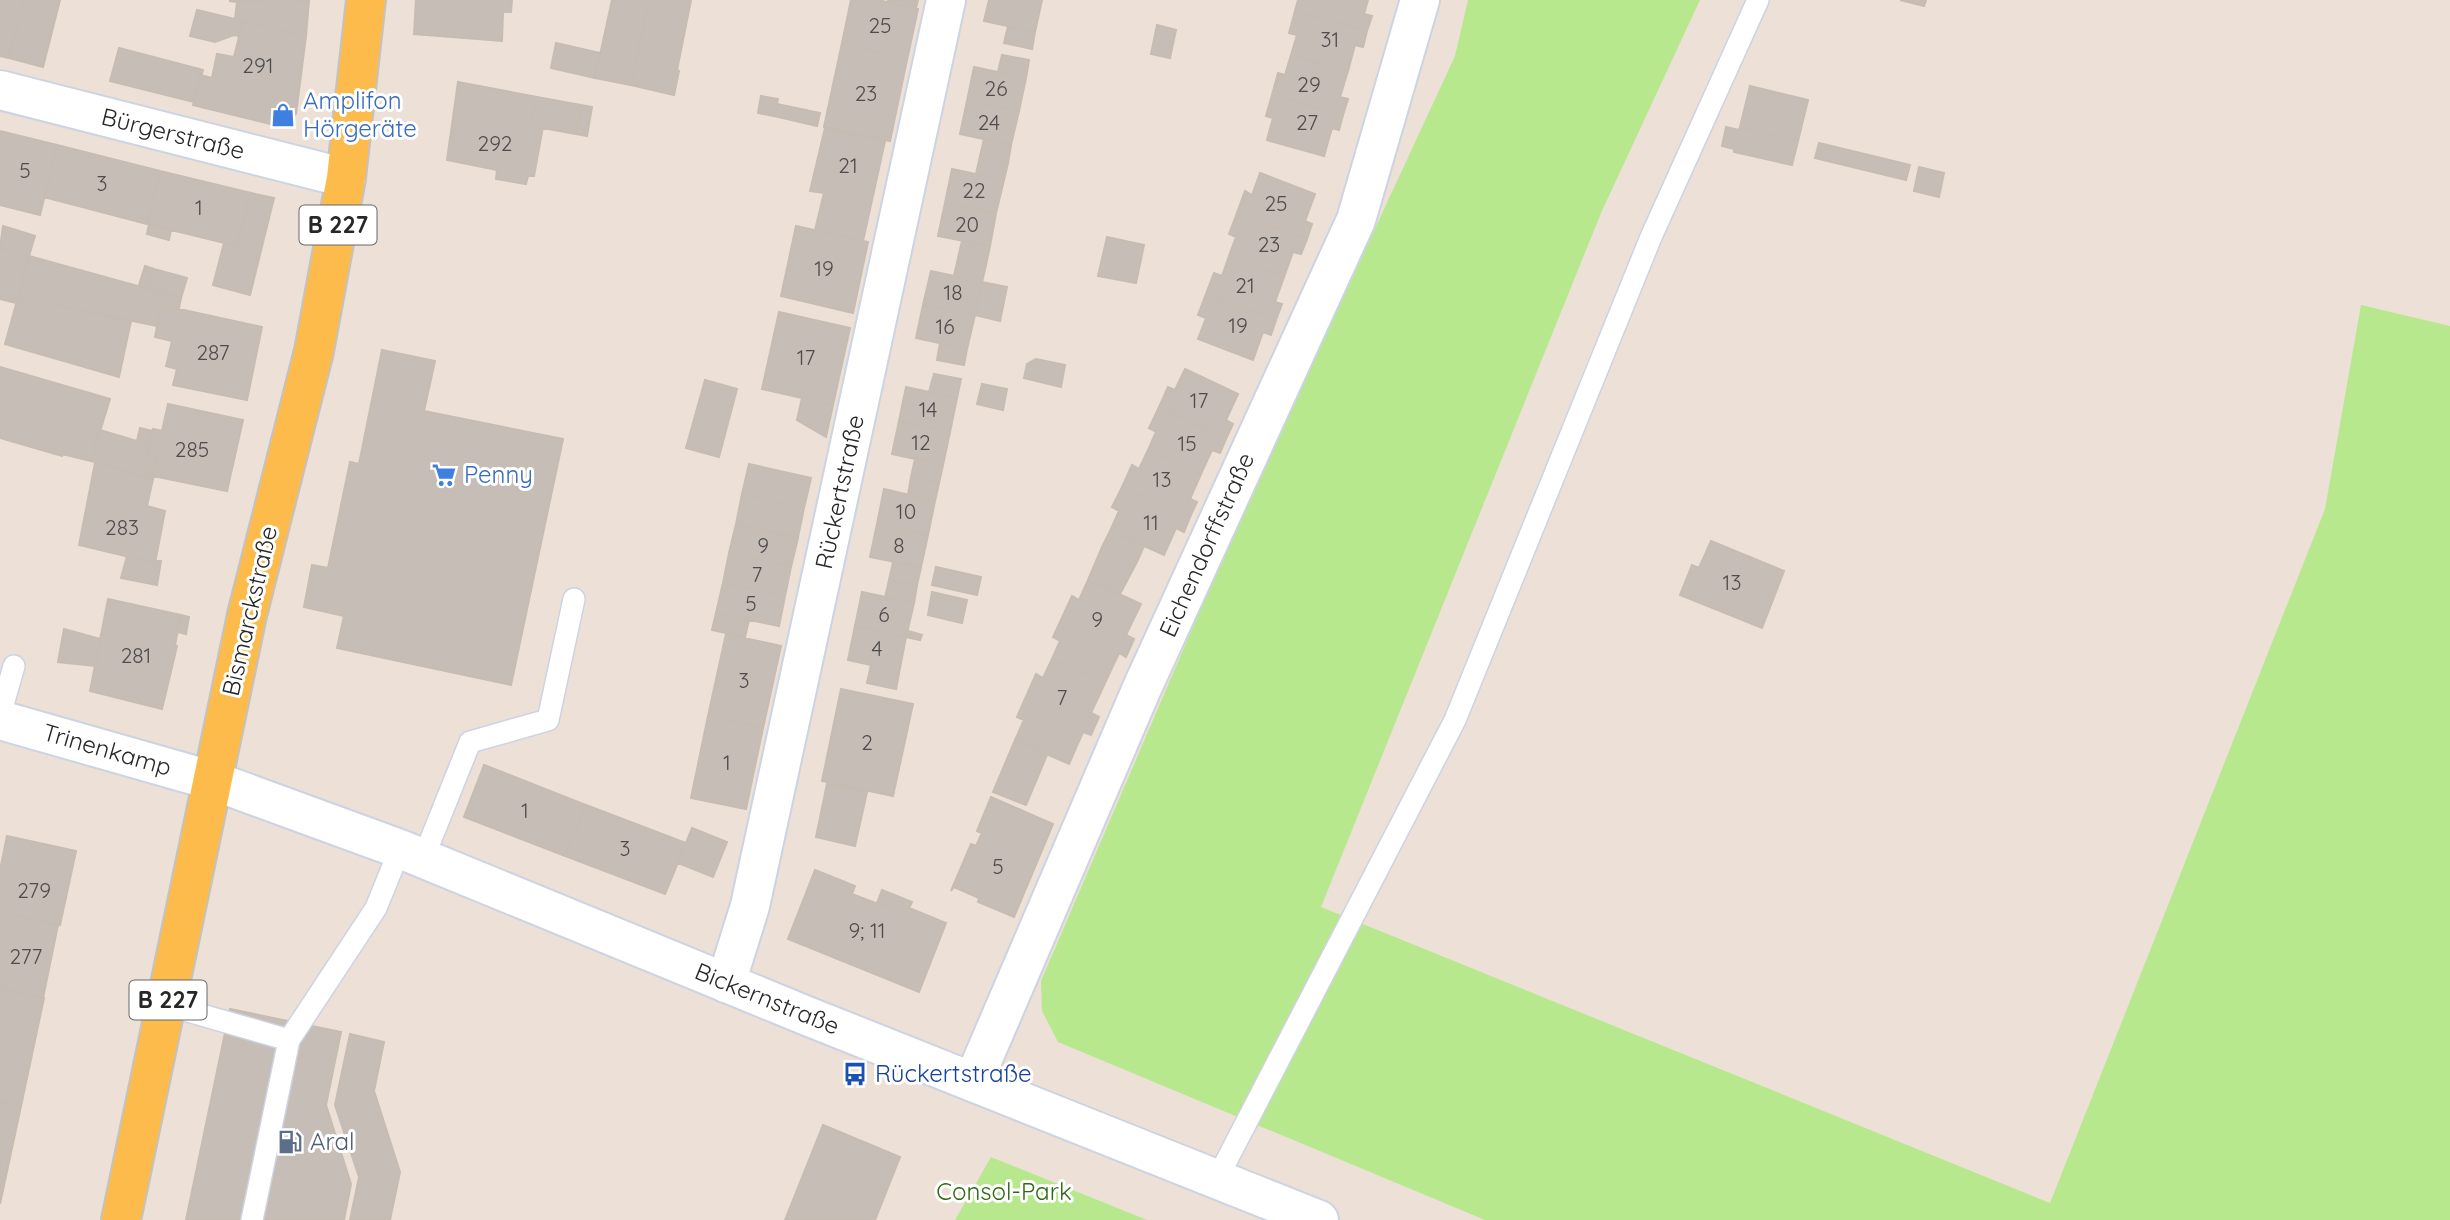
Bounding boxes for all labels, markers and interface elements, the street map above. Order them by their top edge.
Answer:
house number: 25 [868,12,892,38]
house number: 31 [1321,26,1339,52]
house number: 291 [242,52,274,78]
house number: 29 [1297,71,1321,97]
house number: 26 [985,75,1007,101]
house number: 23 [855,80,877,106]
place label: Amplifon Hörgeräte [303,85,417,143]
street label: Bürgerstraße [99,101,248,165]
shop icon: Amplifon Hörgeräte [269,101,297,129]
house number: 24 [978,109,1000,135]
house number: 27 [1296,109,1318,135]
house number: 292 [478,130,513,156]
house number: 21 [838,152,858,178]
house number: 5 [19,157,31,183]
house number: 3 [96,170,108,196]
house number: 22 [962,177,986,203]
house number: 25 [1264,190,1288,216]
house number: 1 [195,194,203,220]
road number: B 227 [300,206,376,244]
house number: 20 [955,211,979,237]
house number: 23 [1258,231,1280,257]
house number: 19 [814,255,834,281]
house number: 21 [1235,272,1255,298]
house number: 18 [943,279,963,305]
house number: 19 [1228,312,1248,338]
house number: 16 [935,313,955,339]
house number: 287 [196,339,230,365]
house number: 17 [797,344,815,370]
house number: 17 [1190,387,1208,413]
house number: 14 [919,396,937,422]
street label: Rückertstraße [808,412,870,572]
house number: 12 [911,429,931,455]
house number: 15 [1177,430,1197,456]
house number: 285 [175,436,209,462]
street label: Eichendorffstraße [1152,448,1260,642]
place label: Penny [464,459,533,489]
supermarket icon: Penny [430,461,458,489]
house number: 13 [1153,466,1171,492]
house number: 10 [896,498,916,524]
house number: 11 [1143,509,1159,535]
house number: 283 [105,514,139,540]
street label: Bismarckstraße [215,523,283,699]
house number: 9 [757,532,769,558]
house number: 8 [893,532,905,558]
house number: 7 [752,561,763,587]
house number: 13 [1723,569,1741,595]
house number: 5 [745,590,757,616]
house number: 6 [878,601,890,627]
house number: 9 [1091,606,1103,632]
house number: 4 [871,635,883,661]
house number: 281 [121,642,151,668]
house number: 3 [738,667,750,693]
house number: 7 [1057,684,1068,710]
street label: Trinenkamp [39,716,175,782]
house number: 2 [861,729,873,755]
house number: 1 [723,749,731,775]
house number: 1 [521,797,529,823]
house number: 3 [619,835,631,861]
house number: 5 [992,853,1004,879]
house number: 279 [17,877,51,903]
house number: 9; 11 [848,917,886,943]
house number: 277 [10,943,43,969]
street label: Bickernstraße [691,955,844,1041]
road number: B 227 [130,981,206,1020]
place label: Rückertstraße [875,1058,1032,1088]
bus stop icon: Rückertstraße [841,1060,869,1088]
place label: Aral [310,1126,355,1156]
fuel station icon: Aral [276,1128,304,1156]
park label: Consol-Park [936,1176,1072,1206]

